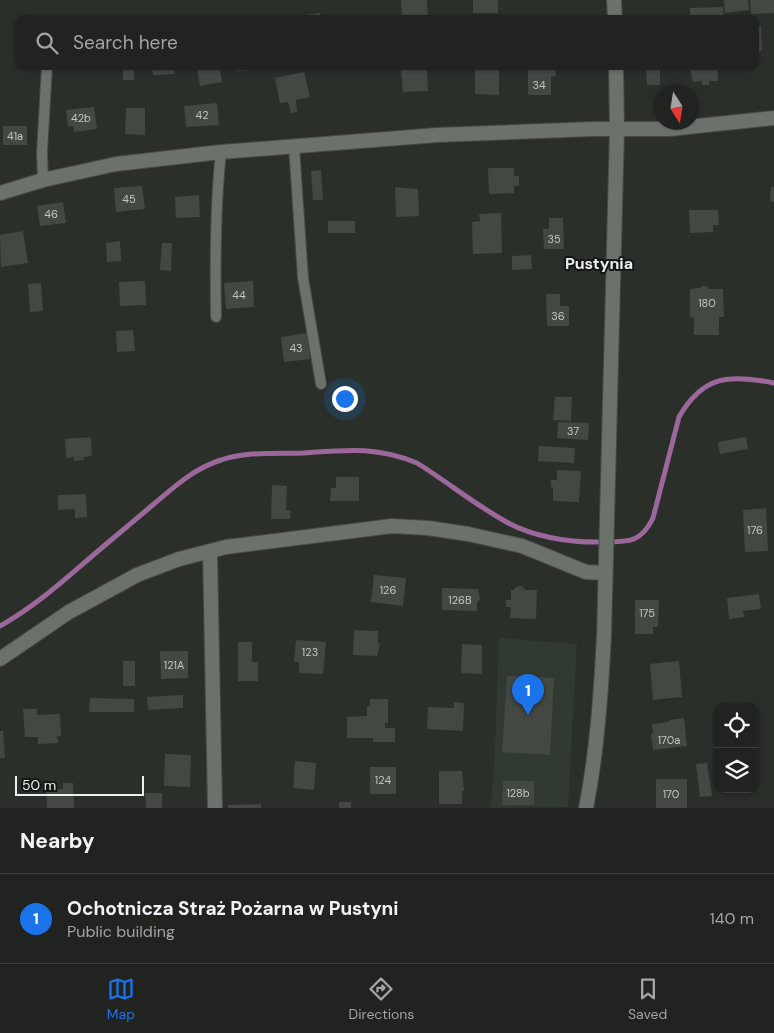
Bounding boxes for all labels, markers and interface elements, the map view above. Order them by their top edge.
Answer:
search box [15,15,759,70]
icon: search [33,29,61,57]
text: Search here [73,30,178,55]
house number: 34 [532,78,546,92]
north arrow [654,85,699,130]
house number: 42 [195,108,209,122]
house number: 42b [71,111,91,125]
house number: 41a [7,129,23,143]
house number: 45 [122,192,136,206]
house number: 46 [44,207,58,221]
house number: 35 [547,232,561,246]
district label: Pustynia [565,253,633,274]
house number: 44 [232,288,246,302]
house number: 180 [698,296,716,310]
house number: 36 [551,309,565,323]
house number: 43 [289,341,303,355]
your location [332,386,358,412]
house number: 37 [567,424,579,438]
house number: 176 [747,523,763,537]
house number: 126 [380,583,396,597]
house number: 126B [448,593,472,607]
house number: 175 [639,606,655,620]
house number: 123 [302,645,318,659]
house number: 121A [164,658,184,672]
pin: 1 [512,674,544,715]
map controls [714,703,759,793]
button: locate [714,703,759,748]
house number: 170a [658,733,680,747]
button: layers [714,748,759,793]
scale bar [15,773,144,796]
house number: 124 [375,773,391,787]
text: 50 m [22,776,56,794]
house number: 128b [506,786,530,800]
house number: 170 [663,787,679,801]
text: Nearby [20,827,94,855]
text: Ochotnicza Straż Pożarna w Pustyni [67,896,399,921]
text: 1 [33,908,39,929]
text: 140 m [710,908,754,929]
text: Public building [67,921,175,942]
tab: Map [107,975,135,1023]
tab: Directions [349,975,414,1023]
tab: Saved [628,975,667,1023]

